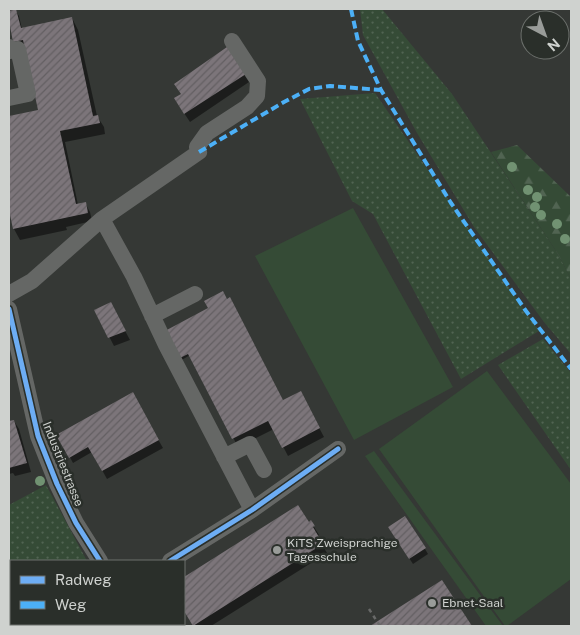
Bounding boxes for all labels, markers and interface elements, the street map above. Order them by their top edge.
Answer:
north arrow [520,10,570,60]
text: N [544,35,563,54]
street label: Industriestrasse [40,420,86,509]
place label: KiTS Zweisprachige Tagesschule [287,536,398,564]
marker: KiTS Zweisprachige Tagesschule [271,544,283,556]
legend [10,560,185,625]
text: Radweg [55,571,112,588]
text: Weg [55,596,86,613]
place label: Ebnet-Saal [442,596,504,610]
marker: Ebnet-Saal [426,597,438,609]

